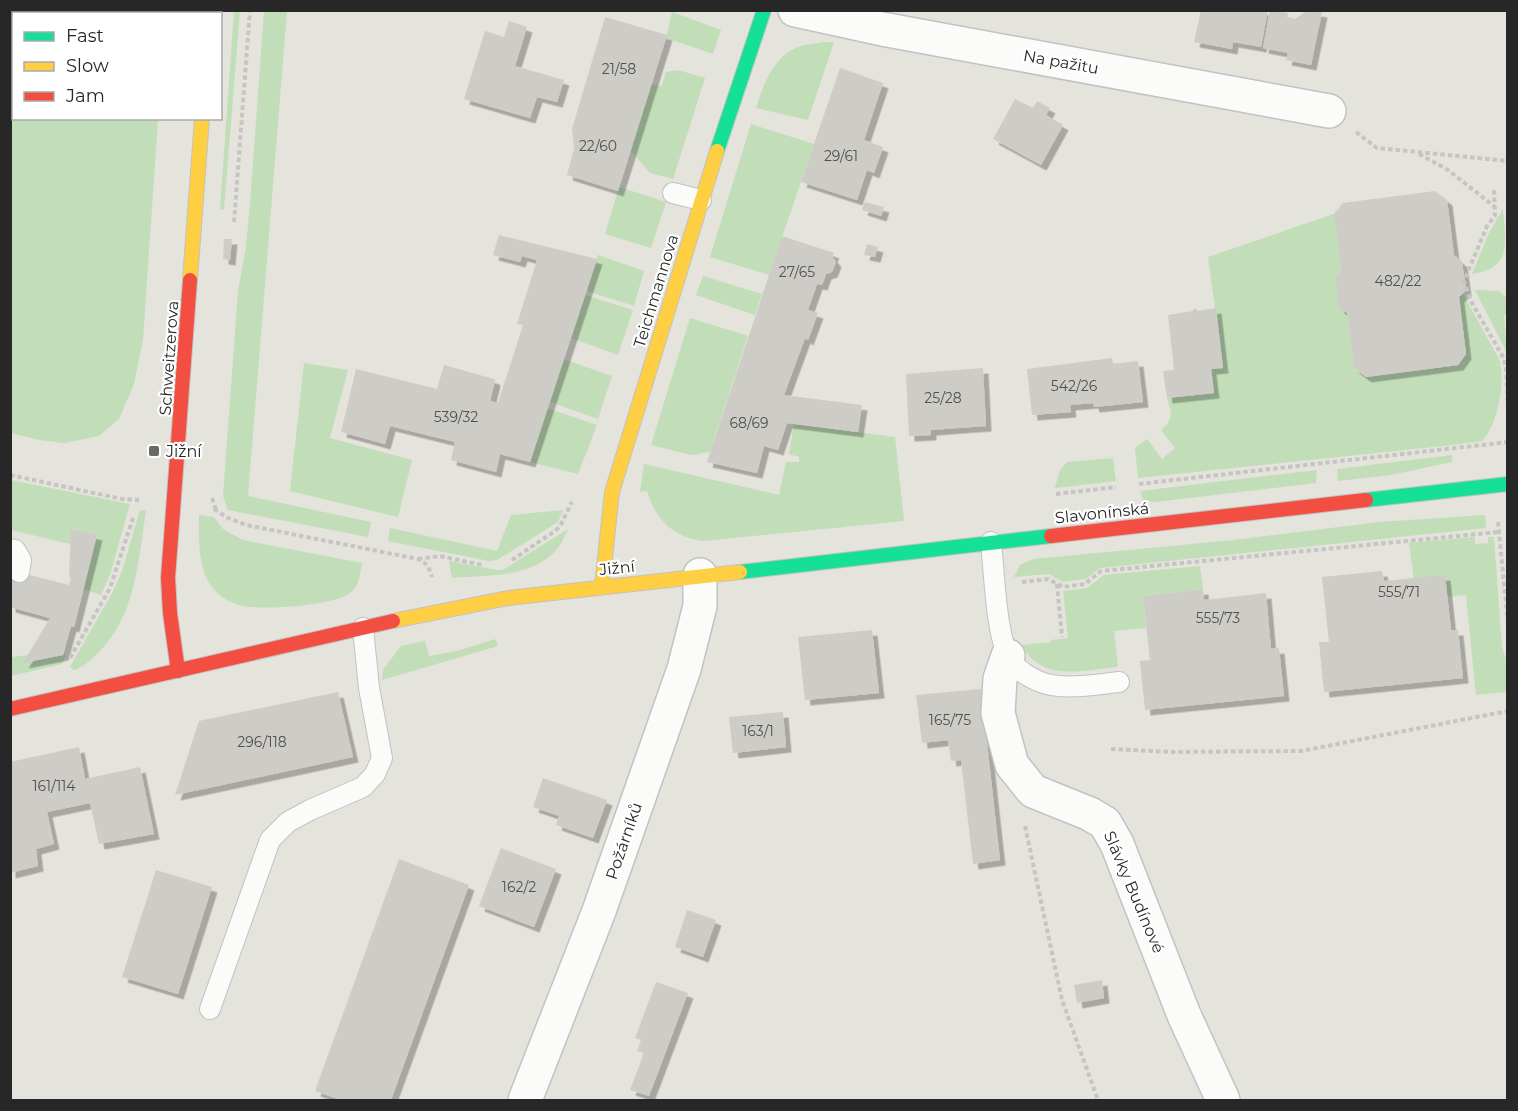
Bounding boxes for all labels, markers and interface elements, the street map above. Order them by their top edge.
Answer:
legend [12,12,222,120]
text: Fast [66,25,104,47]
street label: Na pažitu [1022,46,1100,78]
text: Slow [66,55,109,77]
house number: 21/58 [602,60,636,78]
text: Jam [65,85,105,107]
house number: 22/60 [579,137,617,155]
house number: 29/61 [824,147,858,165]
street label: Teichmannova [630,232,682,350]
house number: 27/65 [779,263,815,281]
house number: 482/22 [1374,272,1422,290]
street label: Schweitzerova [156,300,182,416]
house number: 542/26 [1051,377,1098,395]
house number: 25/28 [924,389,962,407]
house number: 539/32 [434,408,478,426]
house number: 68/69 [730,414,768,432]
place label: Jižní [165,442,202,461]
marker: Jižní [147,444,161,458]
street label: Slavonínská [1054,499,1150,527]
street label: Jižní [597,557,636,579]
house number: 555/71 [1378,583,1420,601]
house number: 555/73 [1196,609,1240,627]
house number: 165/75 [929,711,971,729]
house number: 163/1 [742,722,774,740]
house number: 296/118 [237,733,287,751]
house number: 161/114 [32,777,76,795]
street label: Požárníků [602,800,646,882]
street label: Slávky Budínové [1100,828,1168,956]
house number: 162/2 [502,878,536,896]

